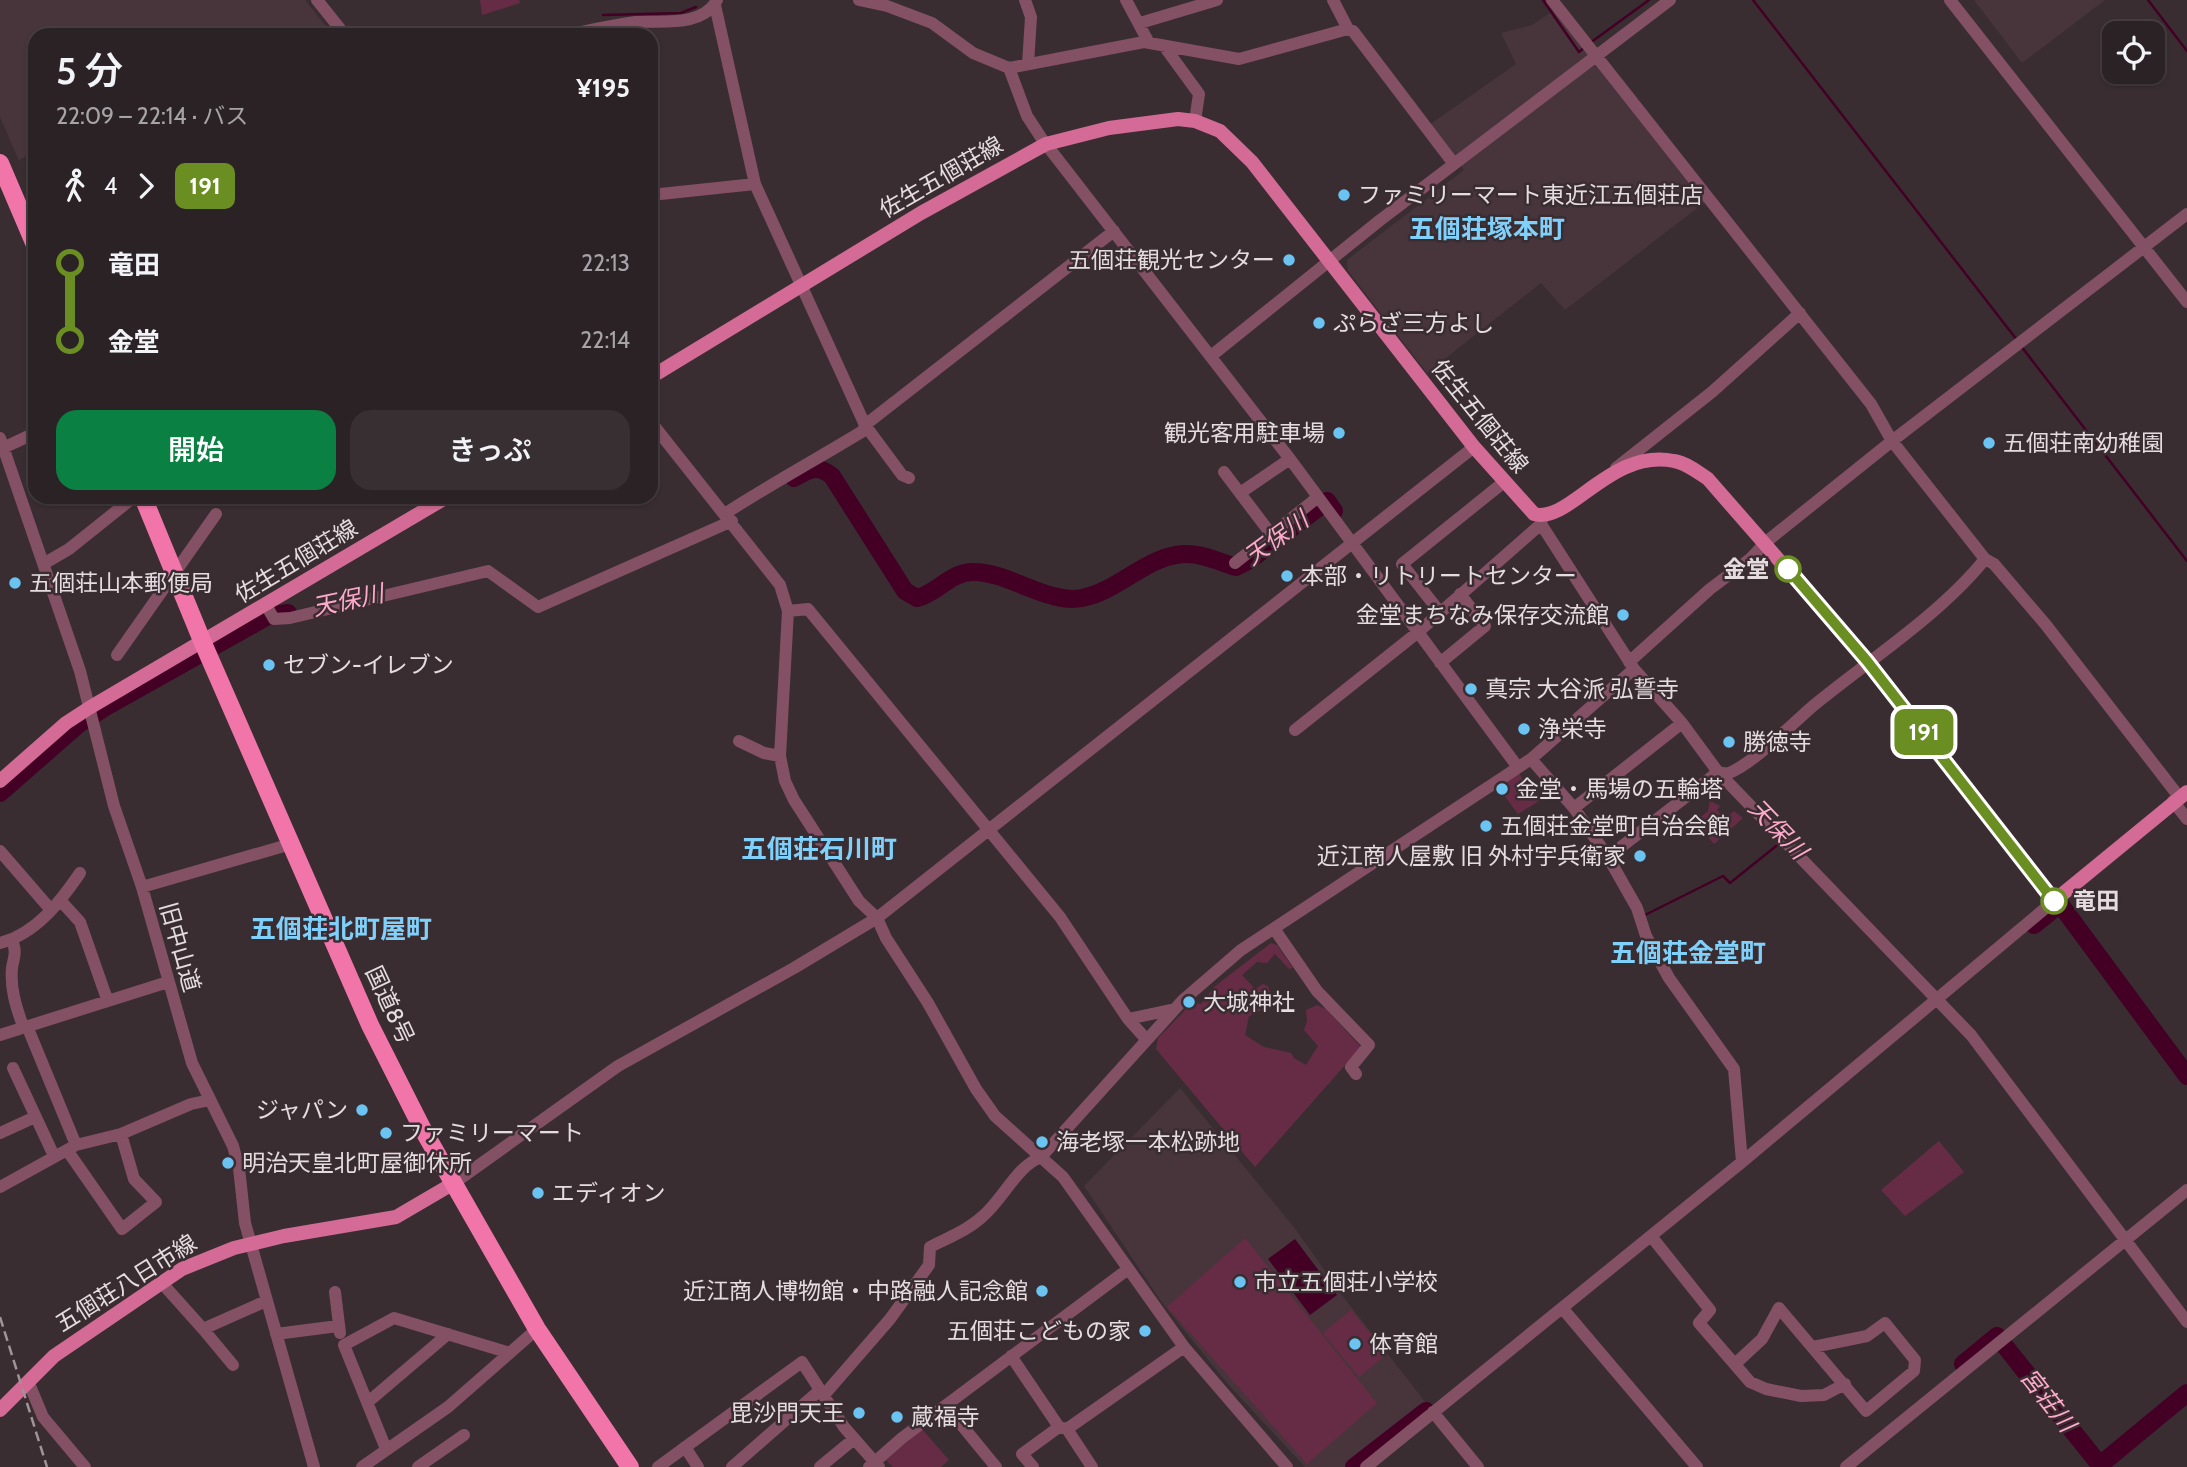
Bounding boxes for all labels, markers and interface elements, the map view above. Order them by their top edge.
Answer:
map controls [2102,21,2165,84]
button: locate [2102,21,2165,84]
text: 5 分 [56,47,123,94]
text: ¥195 [576,72,630,104]
text: 22:09 – 22:14 · バス [56,102,248,130]
street label: 佐生五個荘線 [874,130,1008,224]
icon: walk [56,167,94,205]
icon: forward [127,167,165,205]
text: 191 [189,171,221,200]
text: 4 [104,172,117,200]
place label: ファミリーマート東近江五個荘店 [1358,181,1703,209]
marker: ファミリーマート東近江五個荘店 [1336,187,1352,203]
district label: 五個荘塚本町 [1409,213,1565,245]
place label: 五個荘観光センター [1068,246,1275,274]
text: 竜田 [108,249,160,281]
text: 22:13 [581,249,630,277]
marker: 五個荘観光センター [1281,252,1297,268]
place label: ぷらざ三方よし [1333,309,1494,337]
marker: ぷらざ三方よし [1311,315,1327,331]
text: 金堂 [108,326,160,358]
text: 22:14 [580,326,630,354]
street label: 佐生五個荘線 [1426,354,1534,478]
button: 開始 [56,410,336,490]
button: きっぷ [350,410,630,490]
place label: 観光客用駐車場 [1164,419,1325,447]
marker: 観光客用駐車場 [1331,425,1347,441]
place label: 五個荘南幼稚園 [2003,429,2164,457]
marker: 五個荘南幼稚園 [1981,435,1997,451]
water label: 天保川 [1238,503,1316,571]
street label: 佐生五個荘線 [230,513,362,609]
place label: 金堂 [1723,555,1769,583]
marker: 金堂 [1775,556,1801,582]
place label: 本部・リトリートセンター [1301,562,1577,590]
marker: 本部・リトリートセンター [1279,568,1295,584]
place label: 五個荘山本郵便局 [29,569,213,597]
marker: 五個荘山本郵便局 [7,575,23,591]
water label: 天保川 [310,578,389,622]
place label: 金堂まちなみ保存交流館 [1356,601,1609,629]
marker: 金堂まちなみ保存交流館 [1615,607,1631,623]
place label: セブン-イレブン [283,651,454,679]
marker: セブン-イレブン [261,657,277,673]
place label: 真宗 大谷派 弘誓寺 [1485,675,1679,703]
marker: 真宗 大谷派 弘誓寺 [1463,681,1479,697]
line badge: 191 [1884,709,1964,755]
place label: 浄栄寺 [1538,715,1607,743]
text: 191 [1908,717,1940,746]
marker: 浄栄寺 [1516,721,1532,737]
place label: 勝徳寺 [1743,728,1812,756]
marker: 勝徳寺 [1721,734,1737,750]
place label: 金堂・馬場の五輪塔 [1516,775,1723,803]
marker: 金堂・馬場の五輪塔 [1494,781,1510,797]
water label: 天保川 [1743,793,1816,867]
place label: 五個荘金堂町自治会館 [1500,812,1730,840]
marker: 五個荘金堂町自治会館 [1478,818,1494,834]
district label: 五個荘石川町 [741,833,897,865]
place label: 近江商人屋敷 旧 外村宇兵衛家 [1317,842,1626,870]
marker: 近江商人屋敷 旧 外村宇兵衛家 [1632,848,1648,864]
place label: 竜田 [2073,887,2119,915]
marker: 竜田 [2041,888,2067,914]
street label: 旧中山道 [154,899,206,995]
district label: 五個荘北町屋町 [250,913,432,945]
district label: 五個荘金堂町 [1610,937,1766,969]
street label: 国道8号 [360,961,420,1049]
place label: 大城神社 [1203,988,1295,1016]
marker: 大城神社 [1181,994,1197,1010]
place label: ジャパン [256,1096,348,1124]
marker: ジャパン [354,1102,370,1118]
place label: ファミリーマート [400,1119,584,1147]
marker: ファミリーマート [378,1125,394,1141]
place label: 海老塚一本松跡地 [1056,1128,1240,1156]
marker: 海老塚一本松跡地 [1034,1134,1050,1150]
place label: 明治天皇北町屋御休所 [242,1149,472,1177]
marker: 明治天皇北町屋御休所 [220,1155,236,1171]
place label: エディオン [552,1179,665,1207]
marker: エディオン [530,1185,546,1201]
street label: 五個荘八日市線 [50,1228,202,1338]
place label: 市立五個荘小学校 [1254,1268,1438,1296]
marker: 市立五個荘小学校 [1232,1274,1248,1290]
place label: 近江商人博物館・中路融人記念館 [683,1277,1028,1305]
marker: 近江商人博物館・中路融人記念館 [1034,1283,1050,1299]
place label: 五個荘こどもの家 [947,1317,1131,1345]
marker: 五個荘こどもの家 [1137,1323,1153,1339]
place label: 体育館 [1369,1330,1438,1358]
marker: 体育館 [1347,1336,1363,1352]
water label: 宮荘川 [2014,1363,2083,1440]
place label: 毘沙門天王 [730,1399,845,1427]
place label: 蔵福寺 [911,1403,980,1431]
marker: 毘沙門天王 [851,1405,867,1421]
marker: 蔵福寺 [889,1409,905,1425]

